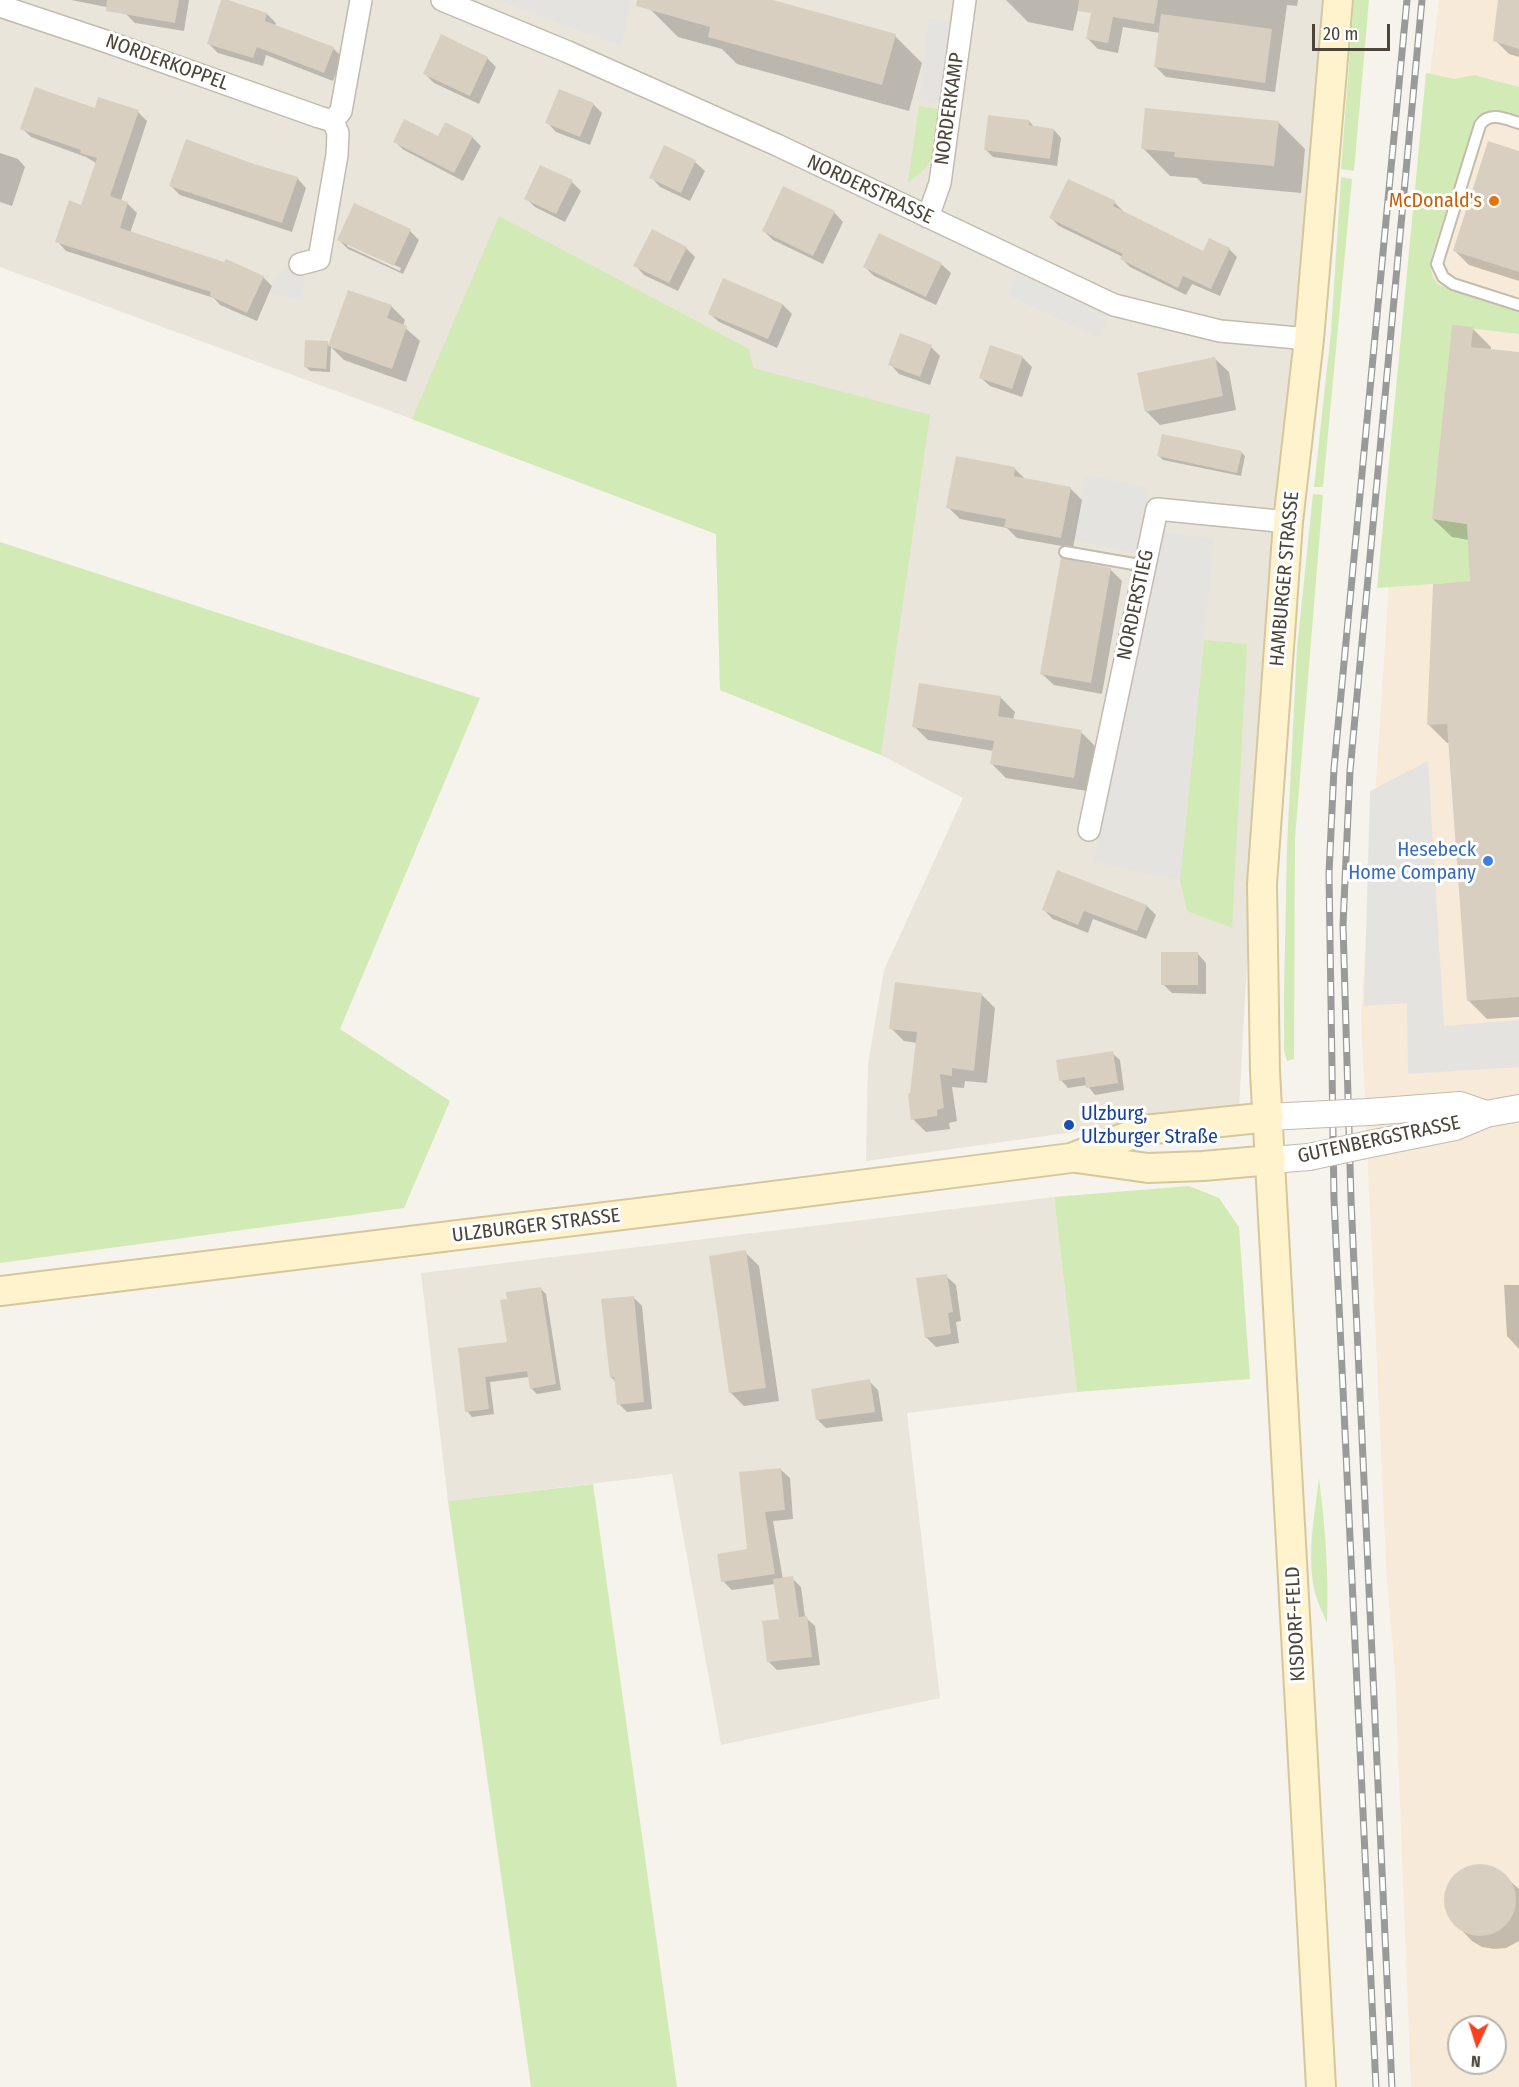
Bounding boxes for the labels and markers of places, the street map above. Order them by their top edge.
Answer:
place label: McDonald's [1389,189,1482,213]
marker: McDonald's [1487,194,1501,208]
place label: Hesebeck Home Company [1348,838,1476,885]
marker: Hesebeck Home Company [1481,854,1495,868]
place label: Ulzburg, Ulzburger Straße [1081,1102,1218,1149]
marker: Ulzburg, Ulzburger Straße [1062,1118,1076,1132]

